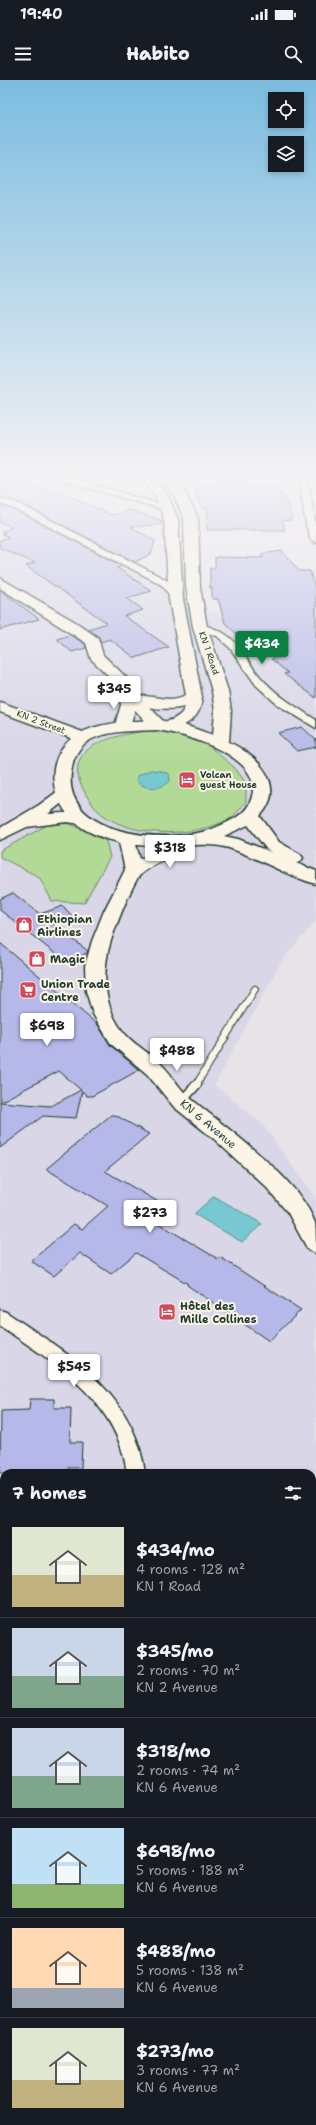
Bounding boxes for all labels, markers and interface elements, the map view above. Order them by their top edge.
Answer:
text: 19:40 [20,4,62,24]
text: Habito [126,42,190,66]
icon: menu [12,43,34,65]
icon: search [282,43,304,65]
map controls [268,92,304,172]
button: locate [268,92,304,128]
button: layers [268,136,304,172]
street label: KN 1 Road [196,630,222,677]
pin: $434 [238,631,286,665]
text: $434 [244,635,280,652]
pin: $345 [90,676,138,710]
text: $345 [97,680,131,697]
street label: KN 2 Street [15,707,67,737]
place label: Volcan guest House [200,769,258,791]
hotel icon: Volcan guest House [177,770,197,790]
pin: $318 [146,835,194,869]
text: $318 [154,839,186,856]
place label: Ethiopian Airlines [37,912,93,940]
shop icon: Ethiopian Airlines [14,915,34,935]
shop icon: Magic [27,949,47,969]
place label: Magic [50,952,85,967]
place label: Union Trade Centre [41,977,111,1005]
supermarket icon: Union Trade Centre [18,980,38,1000]
pin: $698 [23,1013,71,1047]
text: $698 [29,1017,65,1034]
pin: $488 [153,1038,201,1072]
text: $488 [159,1042,195,1059]
street label: KN 6 Avenue [177,1096,239,1152]
pin: $273 [126,1200,174,1234]
text: $273 [133,1204,167,1221]
place label: Hôtel des Mille Collines [180,1299,257,1327]
hotel icon: Hôtel des Mille Collines [157,1302,177,1322]
pin: $545 [50,1354,98,1388]
text: $545 [57,1358,91,1375]
text: 7 homes [12,1482,87,1504]
icon: filters [282,1482,304,1504]
text: $434/mo [136,1539,215,1561]
icon: home [44,1543,92,1591]
text: 4 rooms · 128 m² [136,1561,245,1578]
text: KN 1 Road [136,1578,201,1595]
text: $345/mo [136,1640,214,1662]
icon: home [44,1644,92,1692]
text: 2 rooms · 70 m² [136,1662,240,1679]
text: KN 2 Avenue [136,1679,218,1696]
text: $318/mo [136,1740,211,1762]
icon: home [44,1744,92,1792]
text: 2 rooms · 74 m² [136,1762,240,1779]
text: KN 6 Avenue [136,1779,218,1796]
text: $698/mo [136,1840,215,1862]
icon: home [44,1844,92,1892]
text: 5 rooms · 188 m² [136,1862,244,1879]
text: KN 6 Avenue [136,1879,218,1896]
text: $488/mo [136,1940,216,1962]
icon: home [44,1944,92,1992]
text: 5 rooms · 138 m² [136,1962,244,1979]
text: KN 6 Avenue [136,1979,218,1996]
text: $273/mo [136,2040,214,2062]
icon: home [44,2044,92,2092]
text: 3 rooms · 77 m² [136,2062,240,2079]
text: KN 6 Avenue [136,2079,218,2096]

